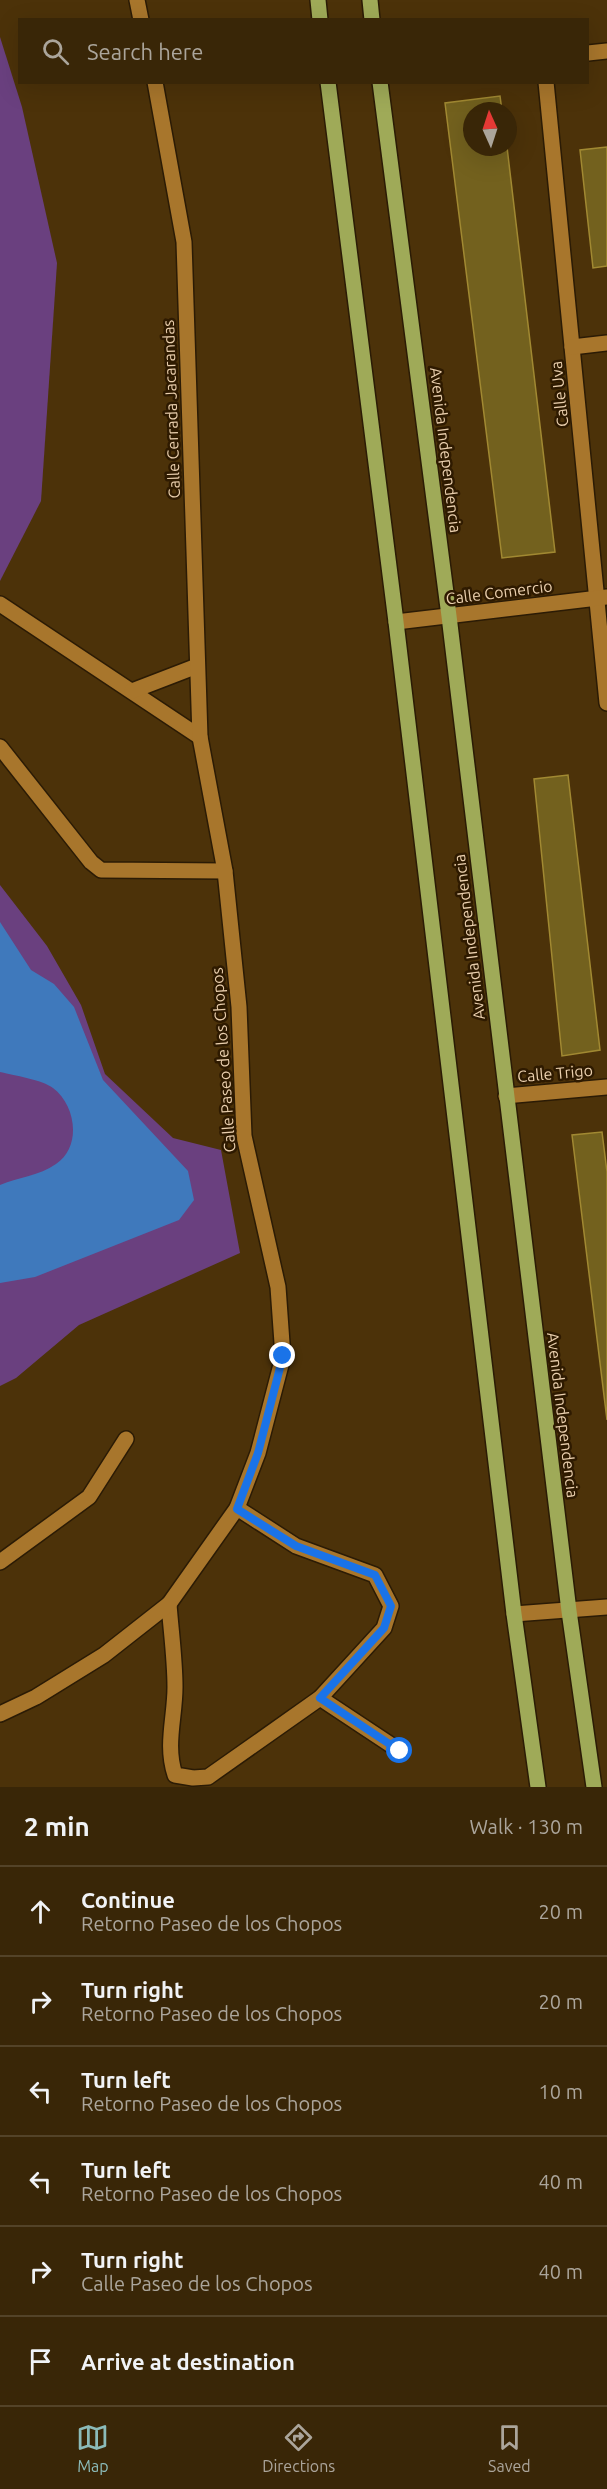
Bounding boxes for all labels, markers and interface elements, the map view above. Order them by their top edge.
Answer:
search box [18,18,589,84]
icon: search [39,35,72,68]
text: Search here [87,39,203,64]
north arrow [463,102,517,156]
street label: Calle Cerrada Jacarandas [159,319,183,499]
street label: Calle Uva [547,360,571,428]
street label: Avenida Independencia [427,366,465,534]
street label: Calle Comercio [445,577,553,607]
street label: Avenida Independencia [450,853,488,1021]
street label: Calle Paseo de los Chopos [208,967,238,1153]
street label: Calle Trigo [516,1061,594,1085]
street label: Avenida Independencia [544,1331,582,1499]
route end [269,1342,295,1368]
route start [386,1737,412,1763]
text: 2 min [24,1812,90,1841]
text: Walk · 130 m [470,1815,583,1838]
text: Continue [81,1887,175,1912]
icon: ahead [24,1895,57,1928]
text: 20 m [539,1900,583,1923]
text: Retorno Paseo de los Chopos [81,1912,342,1935]
text: Turn right [81,1977,183,2002]
icon: right [24,1985,57,2018]
text: 20 m [539,1990,583,2013]
text: Retorno Paseo de los Chopos [81,2002,342,2025]
text: Turn left [81,2067,171,2092]
icon: left [24,2075,57,2108]
text: 10 m [539,2080,583,2103]
text: Retorno Paseo de los Chopos [81,2092,342,2115]
text: Turn left [81,2157,171,2182]
icon: left [24,2165,57,2198]
text: 40 m [539,2170,583,2193]
text: Retorno Paseo de los Chopos [81,2182,342,2205]
text: Turn right [81,2247,183,2272]
icon: right [24,2255,57,2288]
text: 40 m [539,2260,583,2283]
text: Calle Paseo de los Chopos [81,2272,313,2295]
icon: arrive [24,2345,57,2378]
text: Arrive at destination [81,2349,295,2374]
tab: Map [76,2421,109,2475]
tab: Directions [262,2421,335,2475]
tab: Saved [488,2421,531,2475]

